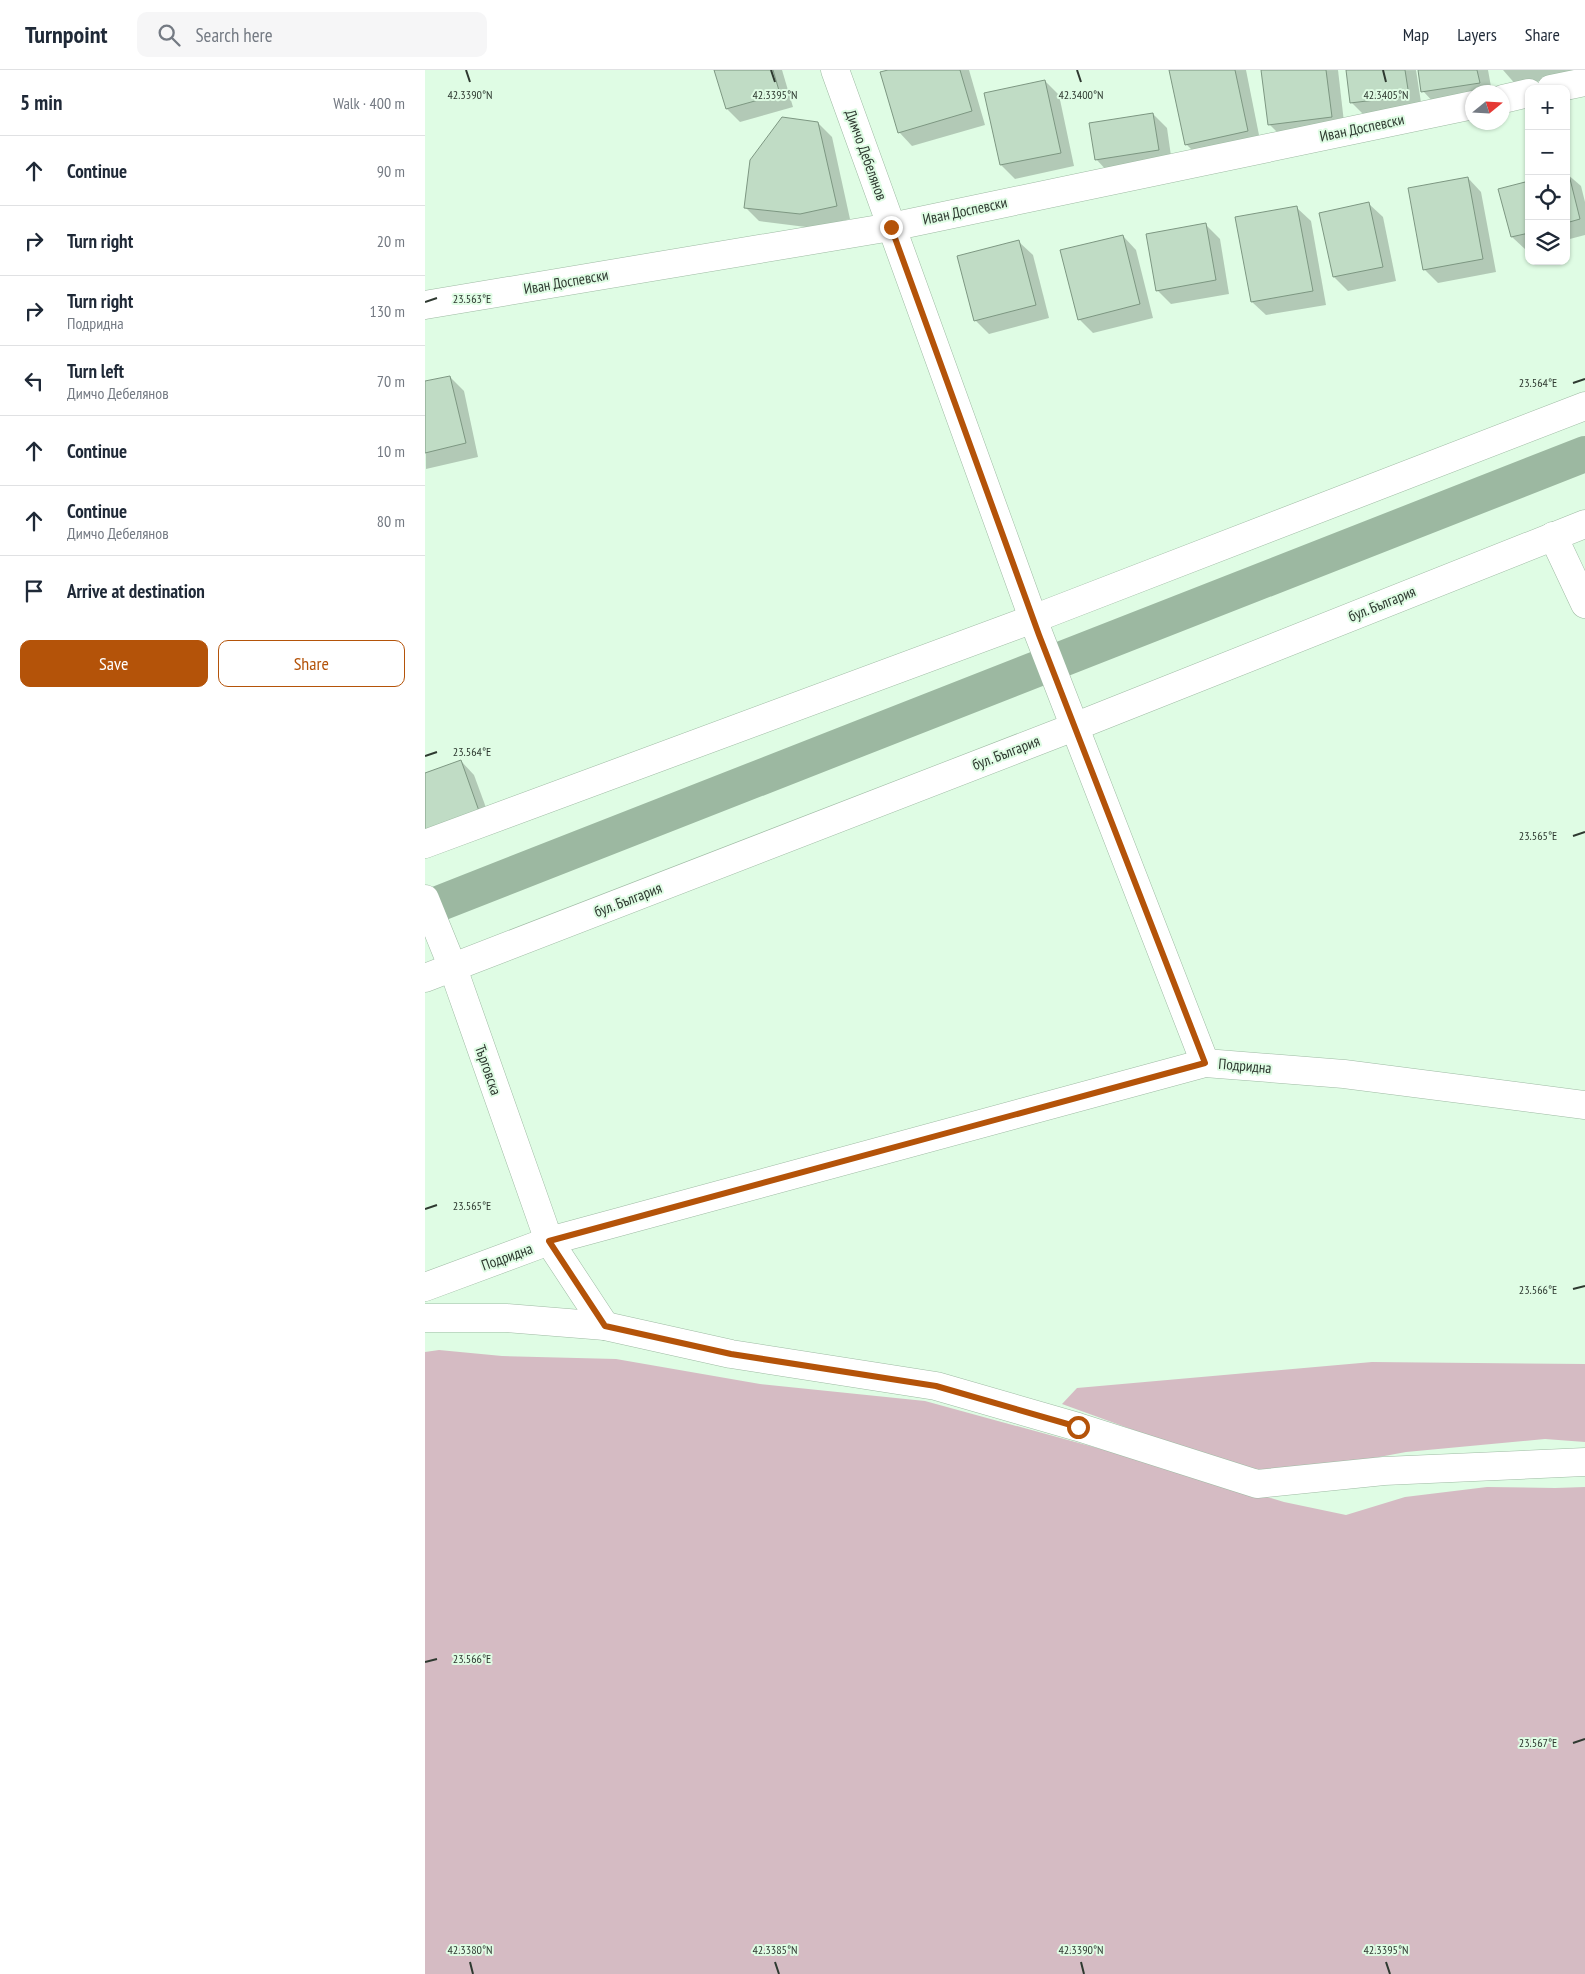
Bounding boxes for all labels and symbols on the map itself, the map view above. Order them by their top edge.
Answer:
north arrow [1465,85,1510,130]
text: 42.3390°N [447,87,493,102]
text: 42.3395°N [752,87,798,102]
text: 42.3400°N [1058,87,1104,102]
text: 42.3405°N [1363,87,1409,102]
street label: Димчо Дебелянов [841,107,892,203]
street label: Иван Доспевски [1318,109,1406,146]
street label: Иван Доспевски [921,192,1009,229]
route end [880,216,903,239]
street label: Иван Доспевски [522,265,610,298]
text: 23.563°E [453,291,491,306]
text: 23.564°E [1519,375,1557,390]
street label: бул. България [1345,581,1418,626]
street label: бул. България [969,731,1042,774]
text: 23.564°E [453,744,491,759]
text: 23.565°E [1519,828,1557,843]
street label: бул. България [591,878,664,921]
street label: Търговска [471,1042,506,1097]
street label: Подридна [1218,1054,1272,1077]
text: 23.565°E [453,1198,491,1213]
street label: Подридна [479,1239,535,1275]
text: 23.566°E [1519,1282,1557,1297]
route start [1067,1416,1090,1439]
text: 23.566°E [453,1651,491,1666]
text: 23.567°E [1519,1735,1557,1750]
text: 42.3380°N [447,1942,493,1957]
text: 42.3385°N [752,1942,798,1957]
text: 42.3390°N [1058,1942,1104,1957]
text: 42.3395°N [1363,1942,1409,1957]

